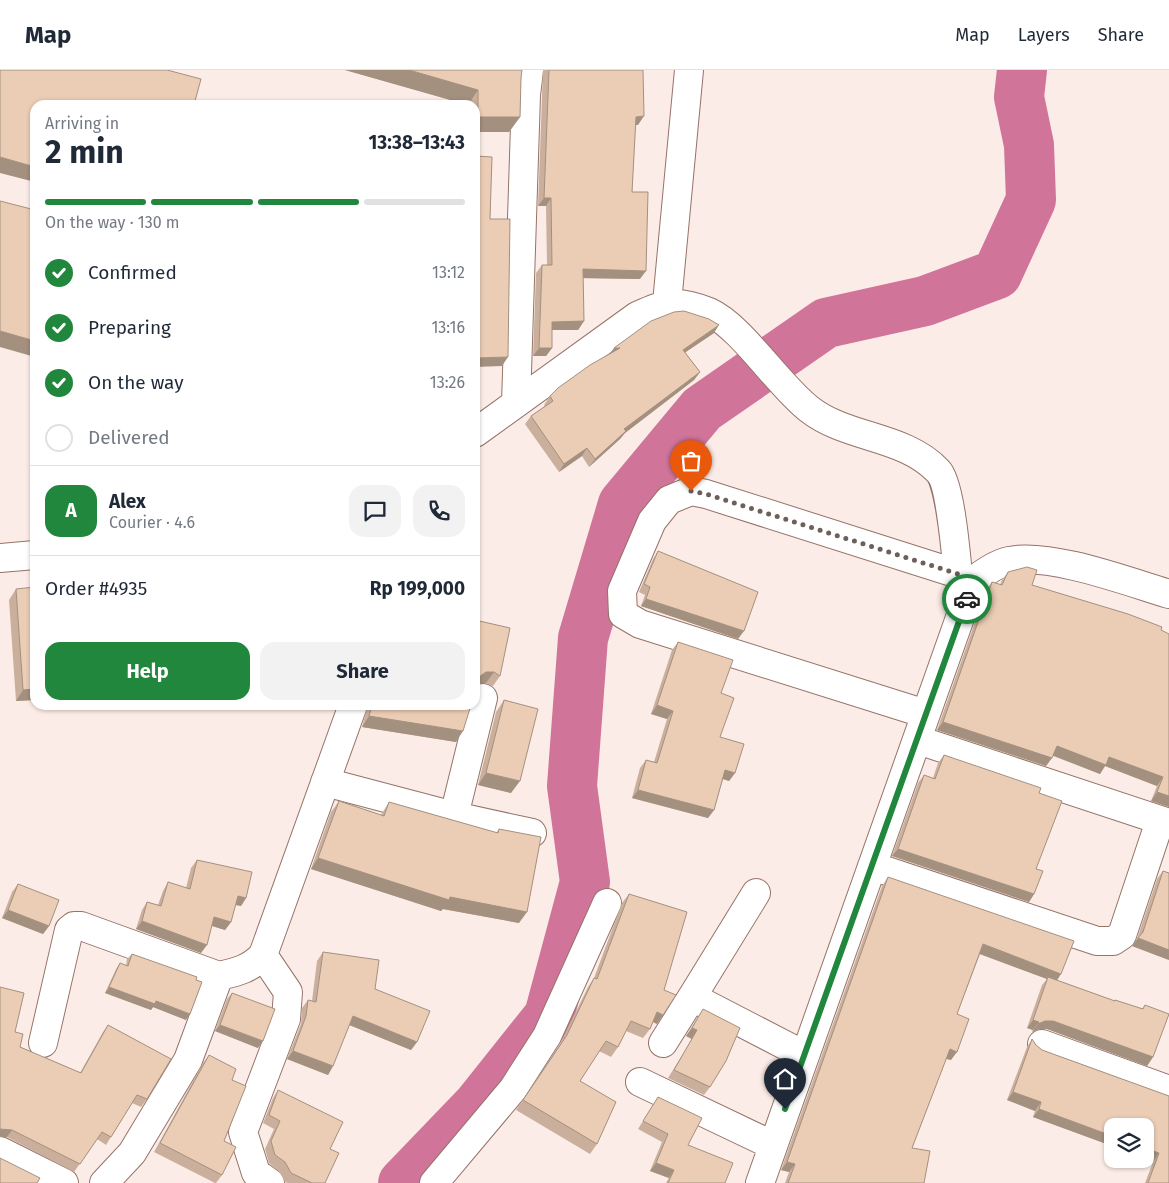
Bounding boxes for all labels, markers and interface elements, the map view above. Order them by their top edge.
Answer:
text: Map [25,21,71,49]
text: Map [955,24,990,46]
text: Layers [1018,24,1070,46]
text: Share [1098,24,1144,46]
text: Arriving in [45,114,119,133]
text: 13:38–13:43 [368,131,465,154]
text: 2 min [45,133,124,171]
text: On the way · 130 m [45,213,180,232]
icon: check [45,259,73,287]
text: Confirmed [88,261,177,284]
text: 13:12 [432,263,465,282]
icon: check [45,314,73,342]
text: Preparing [88,316,171,339]
text: 13:16 [431,318,465,337]
icon: check [45,369,73,397]
text: On the way [88,371,184,394]
text: 13:26 [430,373,465,392]
text: Delivered [88,426,170,449]
pin [670,440,712,491]
icon: bag [677,447,705,475]
button: chat [349,485,401,537]
button: phone [413,485,465,537]
text: Alex [109,490,146,513]
text: A [65,499,77,522]
text: Courier · 4.6 [109,513,195,532]
courier [942,574,992,624]
text: Order #4935 [45,577,147,600]
text: Rp 199,000 [370,577,465,600]
icon: car [953,585,981,613]
button: Help [45,642,250,700]
button: Share [260,642,465,700]
pin [764,1058,806,1109]
icon: home [771,1065,799,1093]
map controls [1104,1118,1154,1168]
button: layers [1104,1118,1154,1168]

